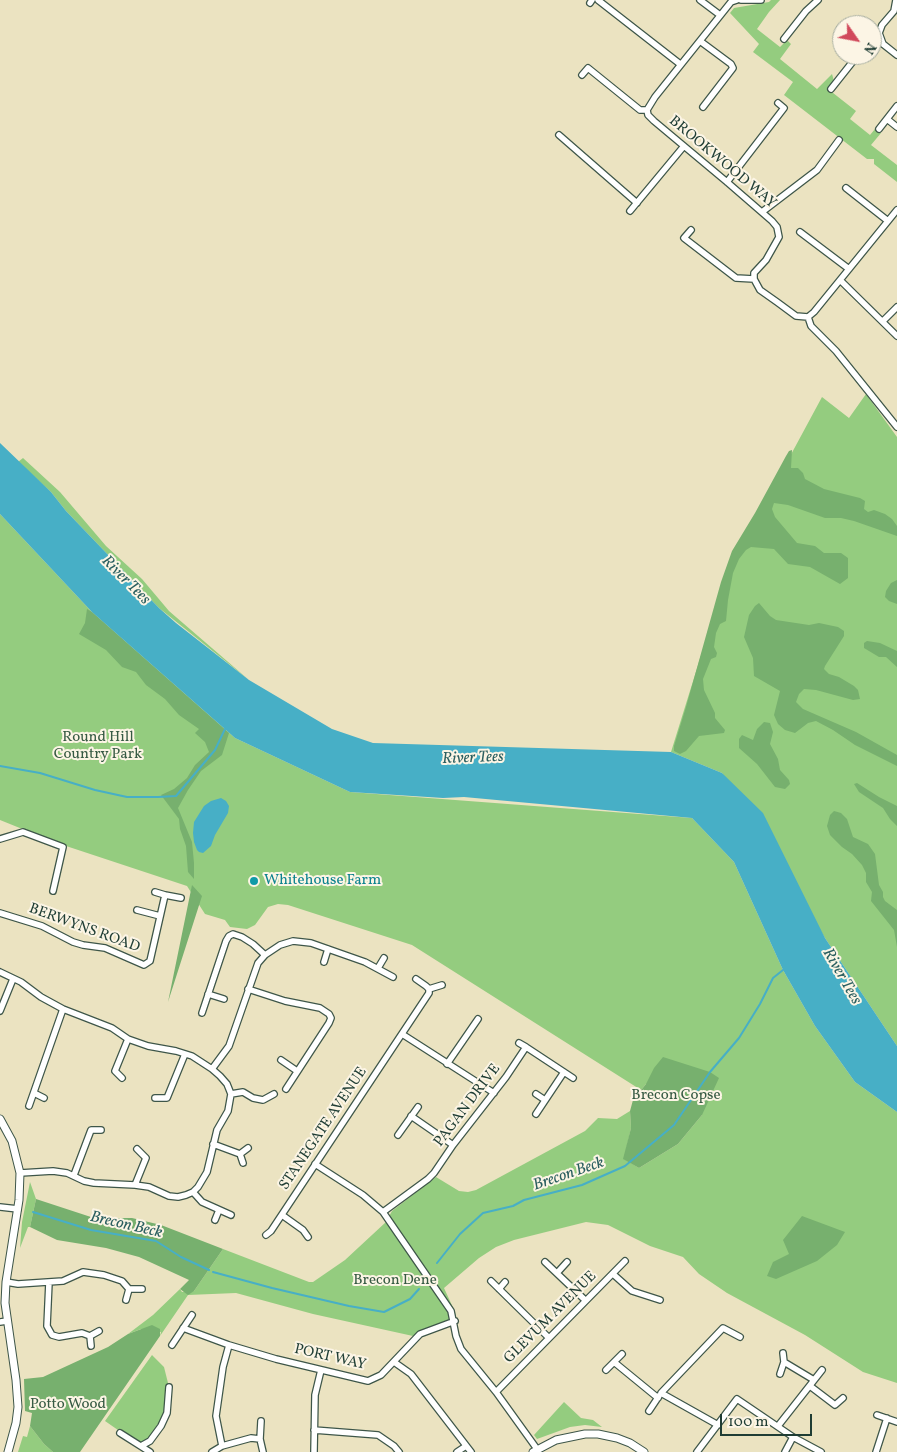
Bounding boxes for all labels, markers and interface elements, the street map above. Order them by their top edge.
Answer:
north arrow [832,15,882,65]
text: N [858,38,880,57]
street label: BROOKWOOD WAY [665,113,779,213]
water label: River Tees [96,552,154,610]
park label: Round Hill Country Park [54,729,142,764]
water label: River Tees [442,748,504,770]
place label: Whitehouse Farm [264,872,381,890]
marker: Whitehouse Farm [248,875,260,887]
street label: BERWYNS ROAD [26,901,142,957]
water label: River Tees [817,946,865,1008]
street label: PAGAN DRIVE [431,1061,505,1151]
street label: STANEGATE AVENUE [276,1064,372,1194]
park label: Brecon Copse [631,1087,721,1105]
water label: Brecon Beck [531,1154,607,1196]
water label: Brecon Beck [88,1208,164,1244]
street label: GLEVUM AVENUE [501,1268,601,1368]
park label: Brecon Dene [353,1272,437,1290]
street label: PORT WAY [292,1341,368,1375]
park label: Potto Wood [30,1396,106,1414]
scale bar [722,1404,814,1436]
text: 100 m [728,1412,768,1433]

